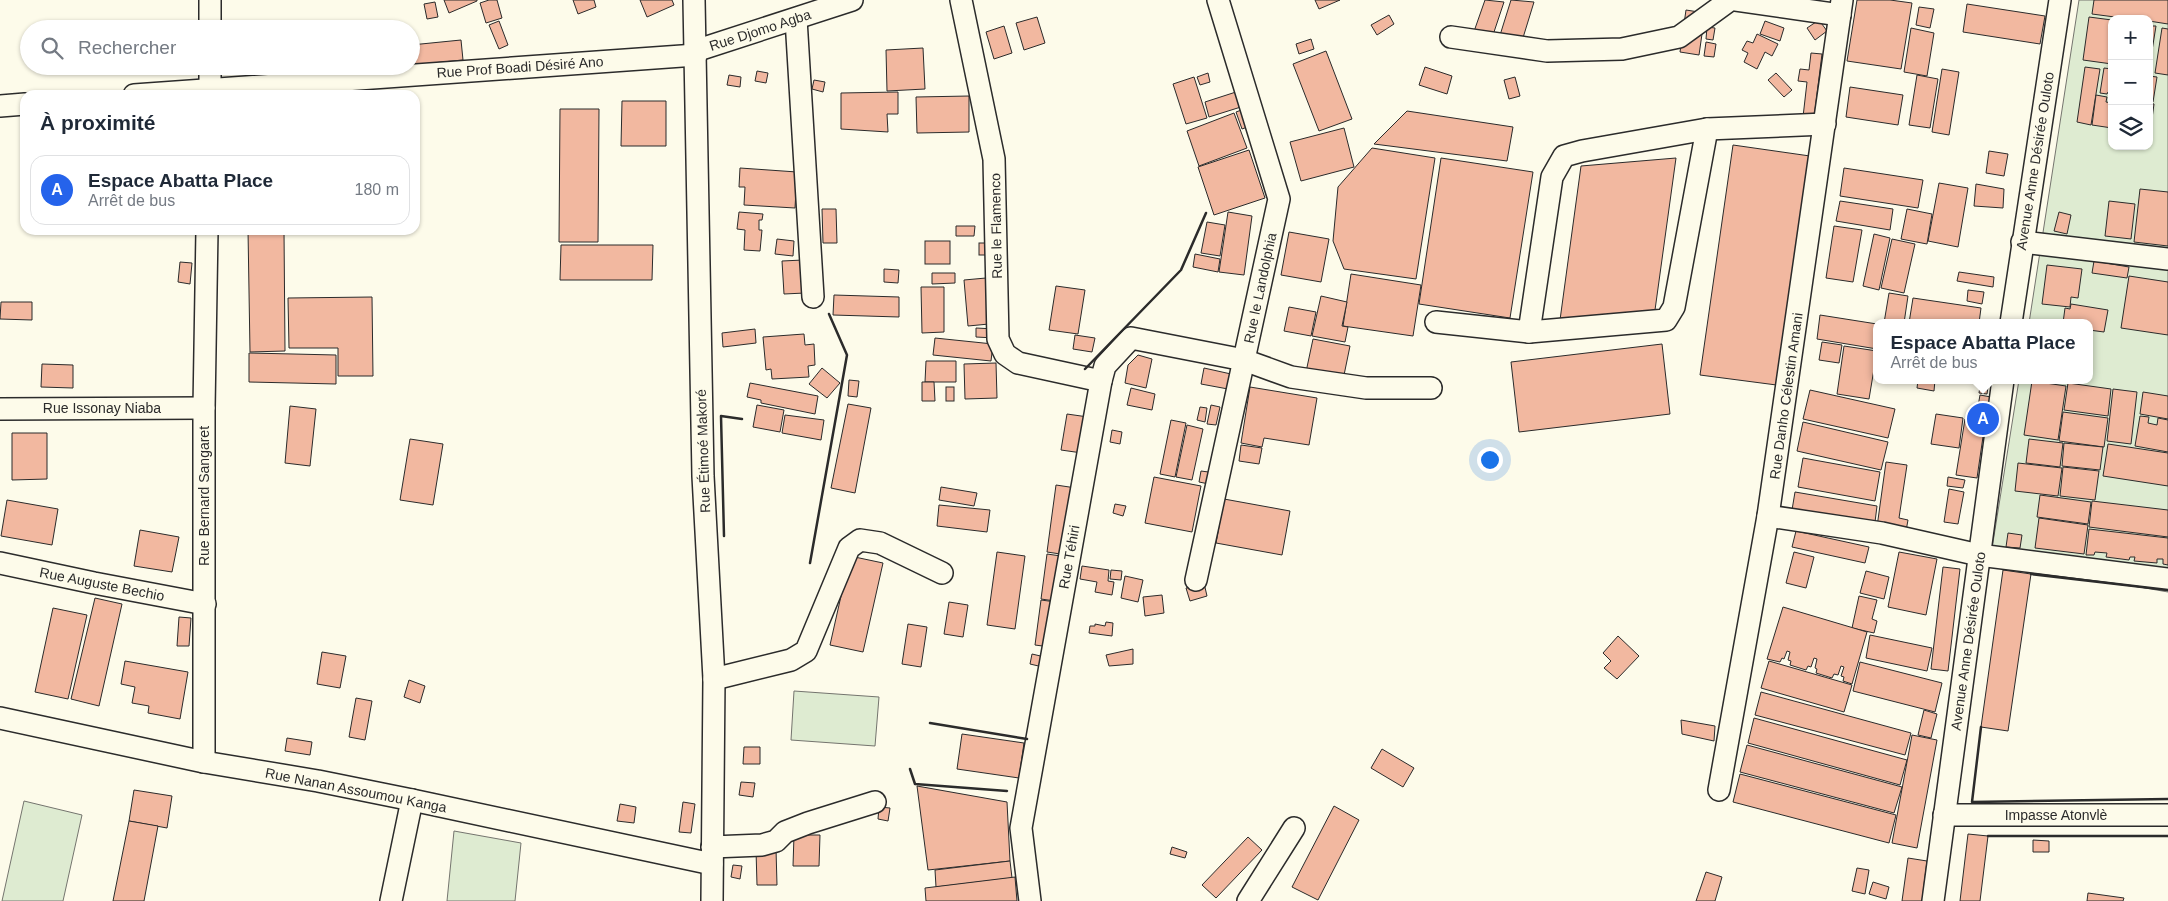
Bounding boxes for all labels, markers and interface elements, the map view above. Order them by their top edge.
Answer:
street label: Rue Djomo Agba [707,6,813,54]
map controls [2108,15,2153,150]
button: + [2108,15,2153,60]
search box [20,20,420,75]
icon: search [38,34,66,62]
text: Rechercher [78,37,176,58]
street label: Rue Prof Boadi Désiré Ano [436,53,604,81]
button: − [2108,60,2153,105]
street label: Avenue Anne Désirée Ouloto [2013,70,2057,251]
button: layers [2108,105,2153,150]
text: À proximité [40,111,156,134]
text: Espace Abatta Place [88,170,273,191]
street label: Rue le Flamenco [987,173,1005,279]
text: A [51,181,63,198]
text: 180 m [355,181,399,198]
text: Arrêt de bus [88,192,175,209]
street label: Rue le Landolphia [1240,231,1280,345]
street label: Rue Danho Célestin Amani [1766,312,1806,480]
popup [1873,319,2093,384]
text: Espace Abatta Place [1890,332,2076,353]
text: Arrêt de bus [1890,354,1978,371]
street label: Rue Étimoé Makoré [693,389,713,513]
street label: Rue Issonay Niaba [43,400,161,416]
pin: A [1967,400,1999,438]
street label: Rue Bernard Sangaret [196,426,212,566]
your location [1477,447,1503,473]
street label: Rue Téhiri [1056,524,1082,590]
street label: Avenue Anne Désirée Ouloto [1948,550,1988,731]
street label: Rue Auguste Bechio [38,564,166,604]
street label: Rue Nanan Assoumou Kanga [264,765,448,815]
street label: Impasse Atonvlè [2005,807,2108,823]

